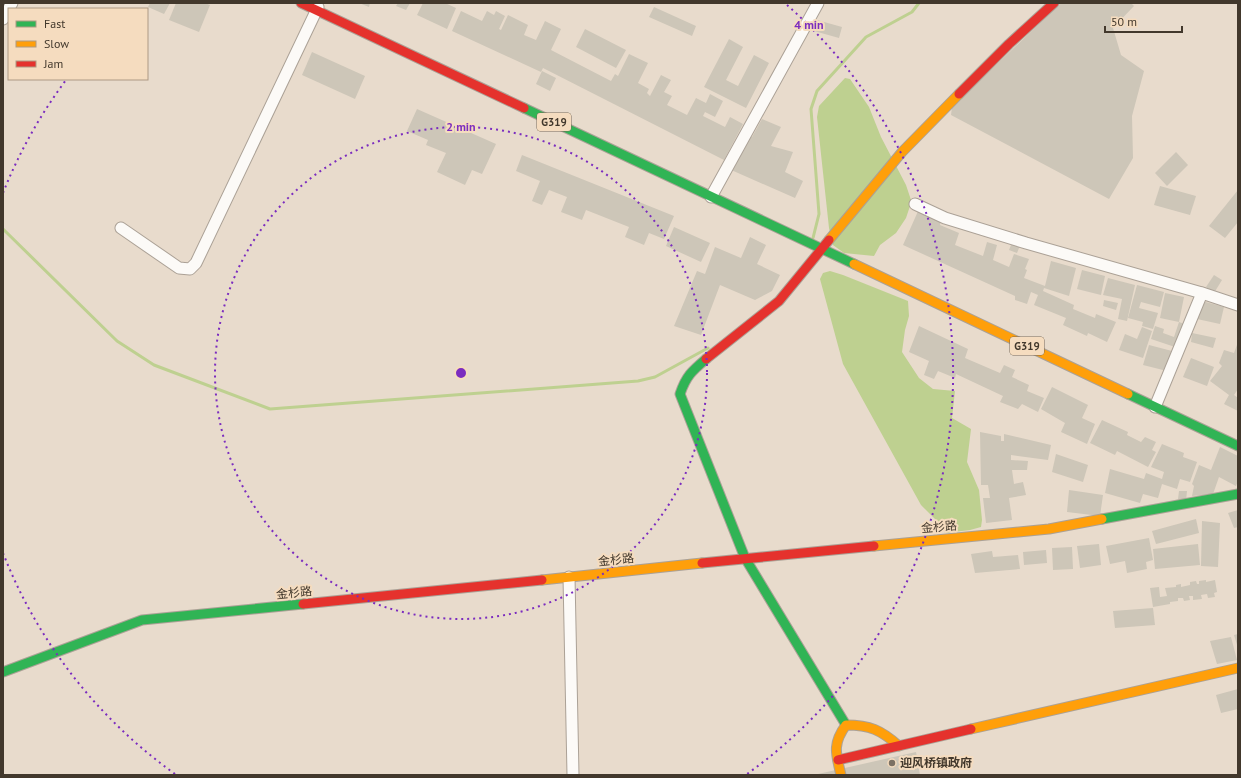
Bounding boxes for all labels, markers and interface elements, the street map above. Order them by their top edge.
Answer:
legend [8,8,148,80]
scale bar [1105,8,1182,34]
text: 50 m [1111,14,1137,29]
text: Fast [44,16,65,31]
text: 4 min [794,17,824,32]
text: Slow [44,36,69,51]
text: Jam [43,56,63,71]
road number: G319 [537,113,571,131]
text: 2 min [446,119,476,134]
road number: G319 [1010,337,1044,355]
centre of rings [454,366,468,380]
street label: 金杉路 [920,517,958,536]
street label: 金杉路 [597,550,635,569]
street label: 金杉路 [275,583,313,602]
place label: 迎风桥镇政府 [900,755,972,770]
marker: 迎风桥镇政府 [887,758,897,768]

